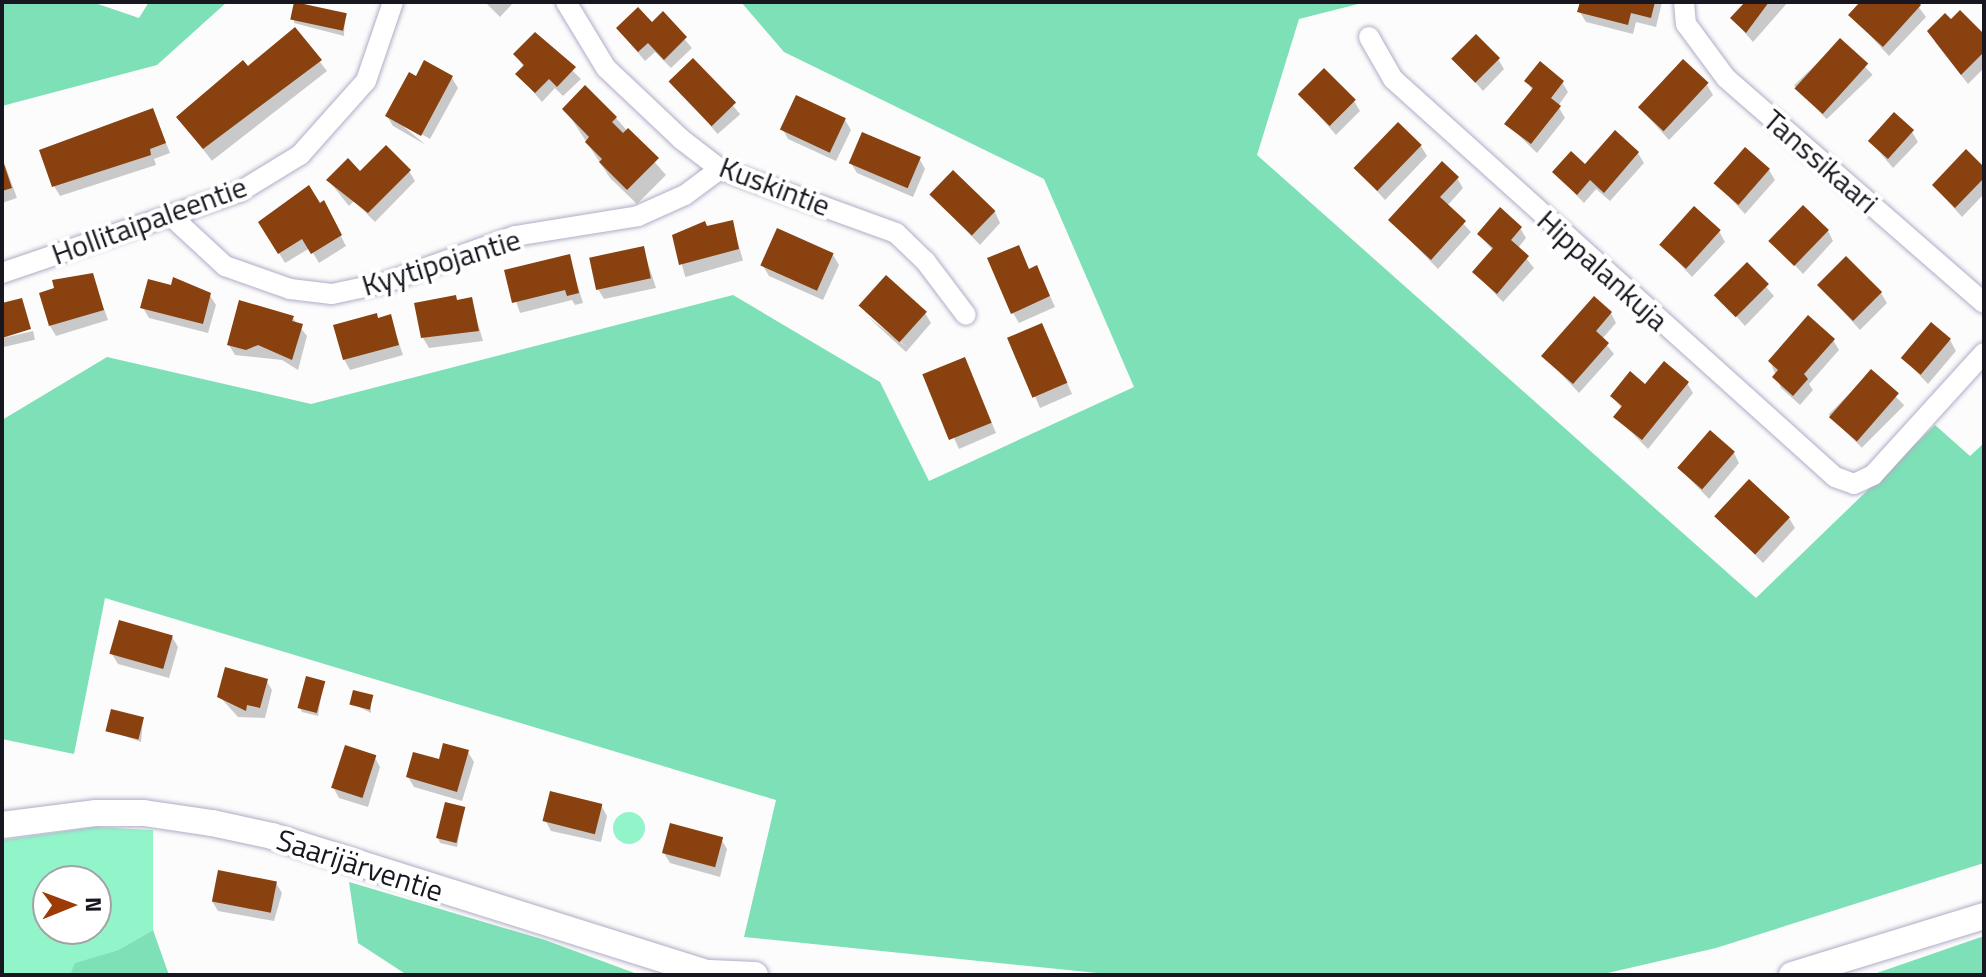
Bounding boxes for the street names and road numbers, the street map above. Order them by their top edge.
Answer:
street label: Tanssikaari [1756,101,1886,221]
street label: Kuskintie [715,148,835,224]
street label: Hollitaipaleentie [47,168,251,272]
street label: Hippalankuja [1530,202,1676,338]
street label: Kyytipojantie [357,221,525,303]
street label: Saarijärventie [272,821,448,909]

